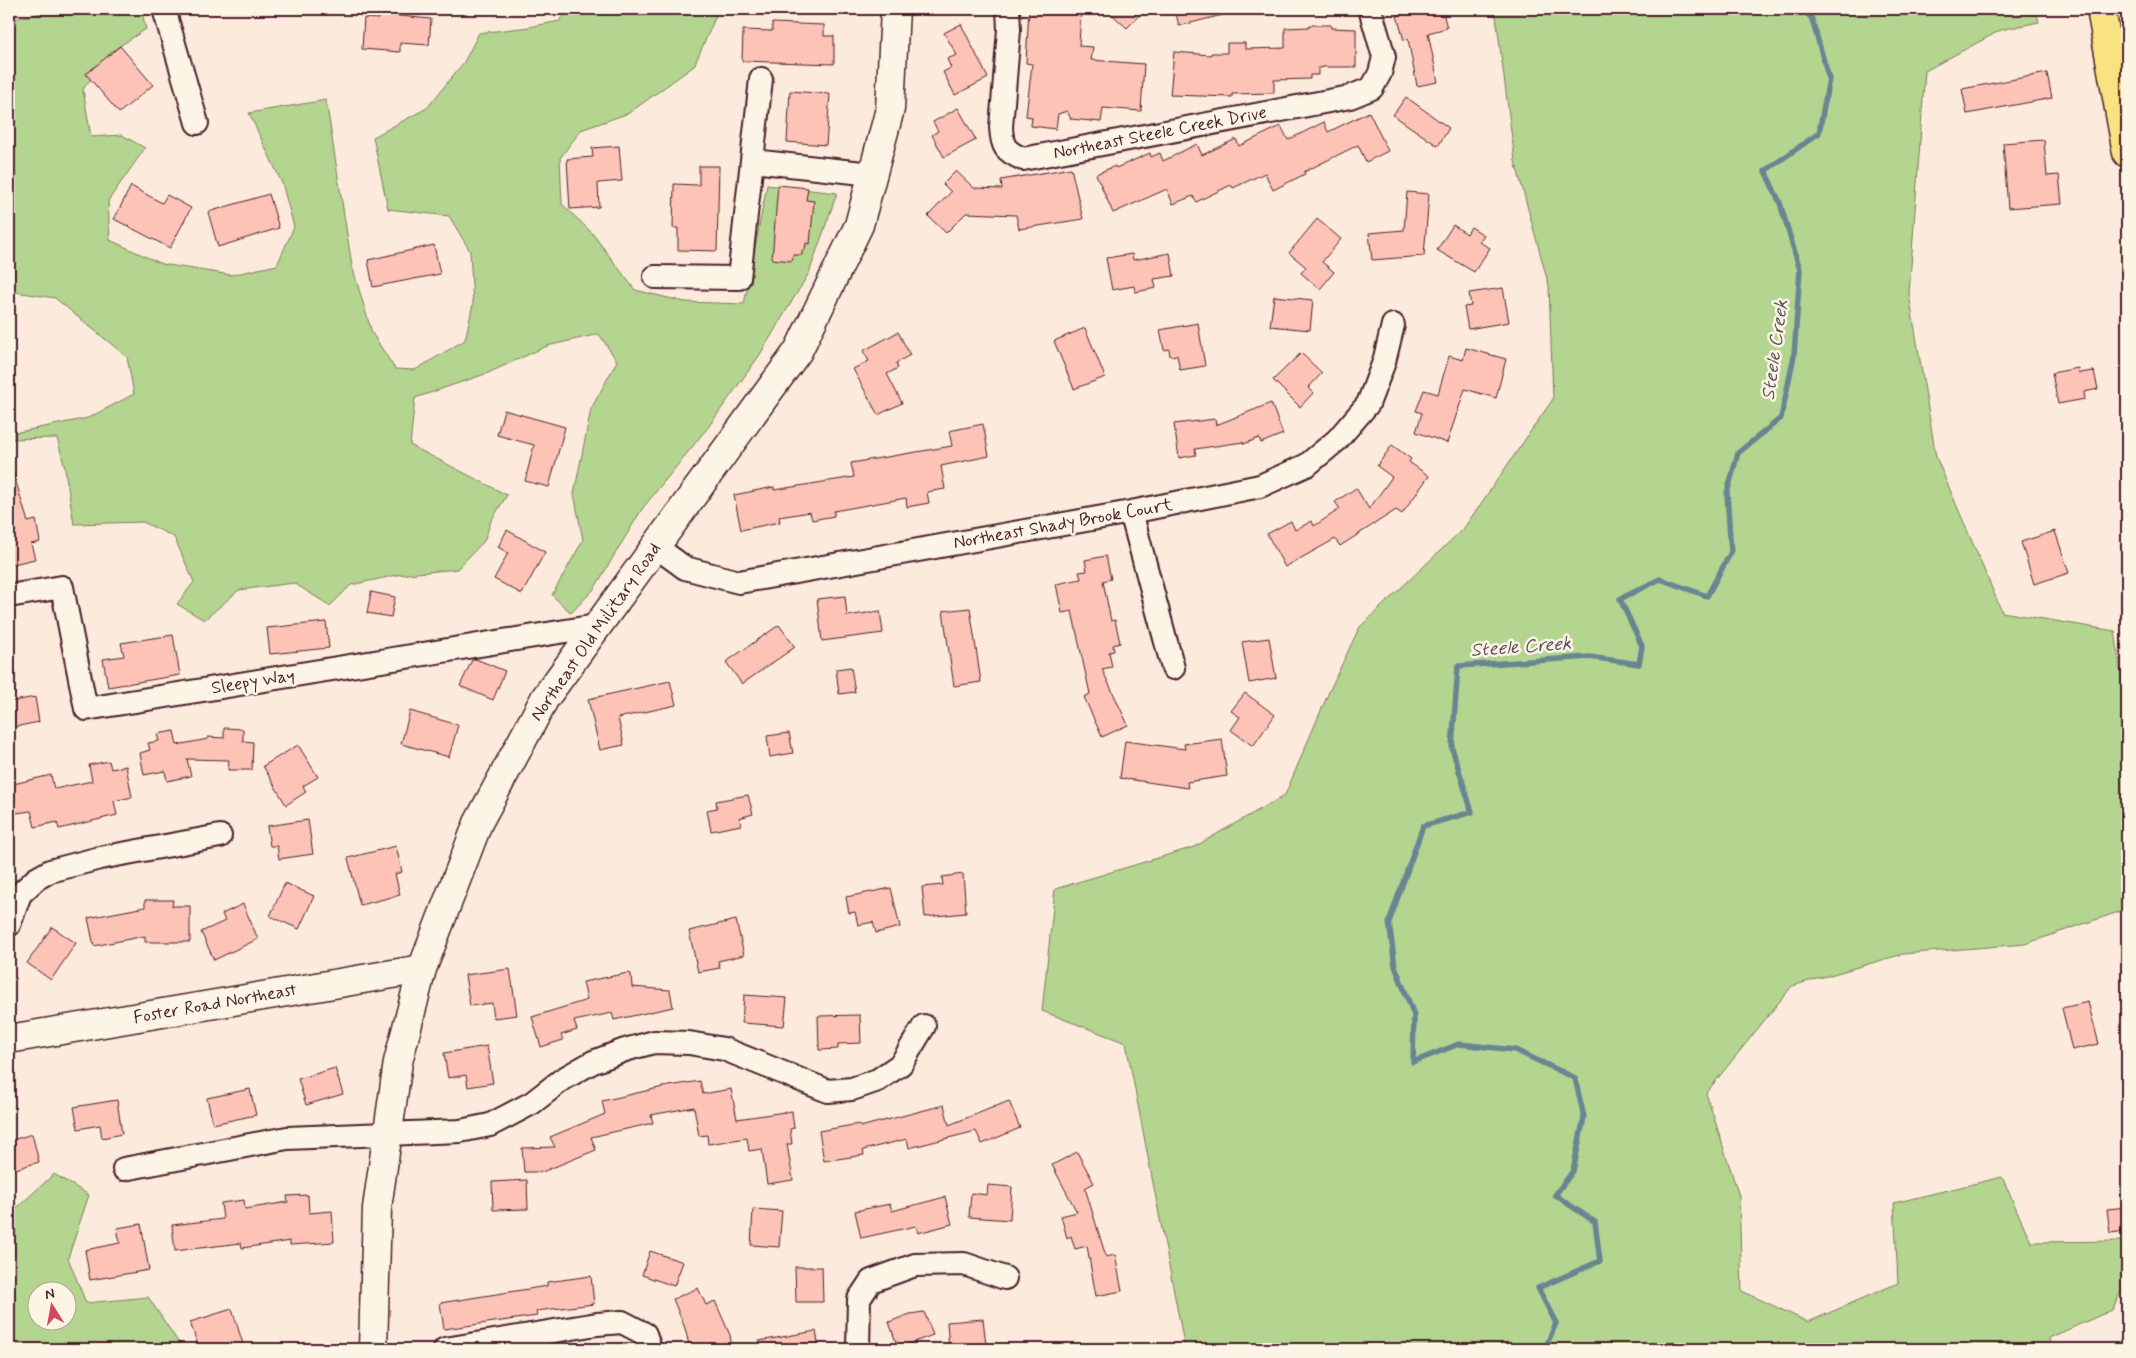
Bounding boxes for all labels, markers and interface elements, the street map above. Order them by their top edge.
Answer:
street label: Northeast Steele Creek Drive [1051,101,1269,165]
water label: Steele Creek [1756,298,1794,402]
street label: Northeast Shady Brook Court [951,493,1175,555]
street label: Northeast Old Military Road [525,538,667,726]
water label: Steele Creek [1470,631,1573,663]
street label: Sleepy Way [210,664,296,700]
street label: Foster Road Northeast [132,978,299,1030]
north arrow [28,1280,78,1330]
text: N [43,1284,56,1304]

